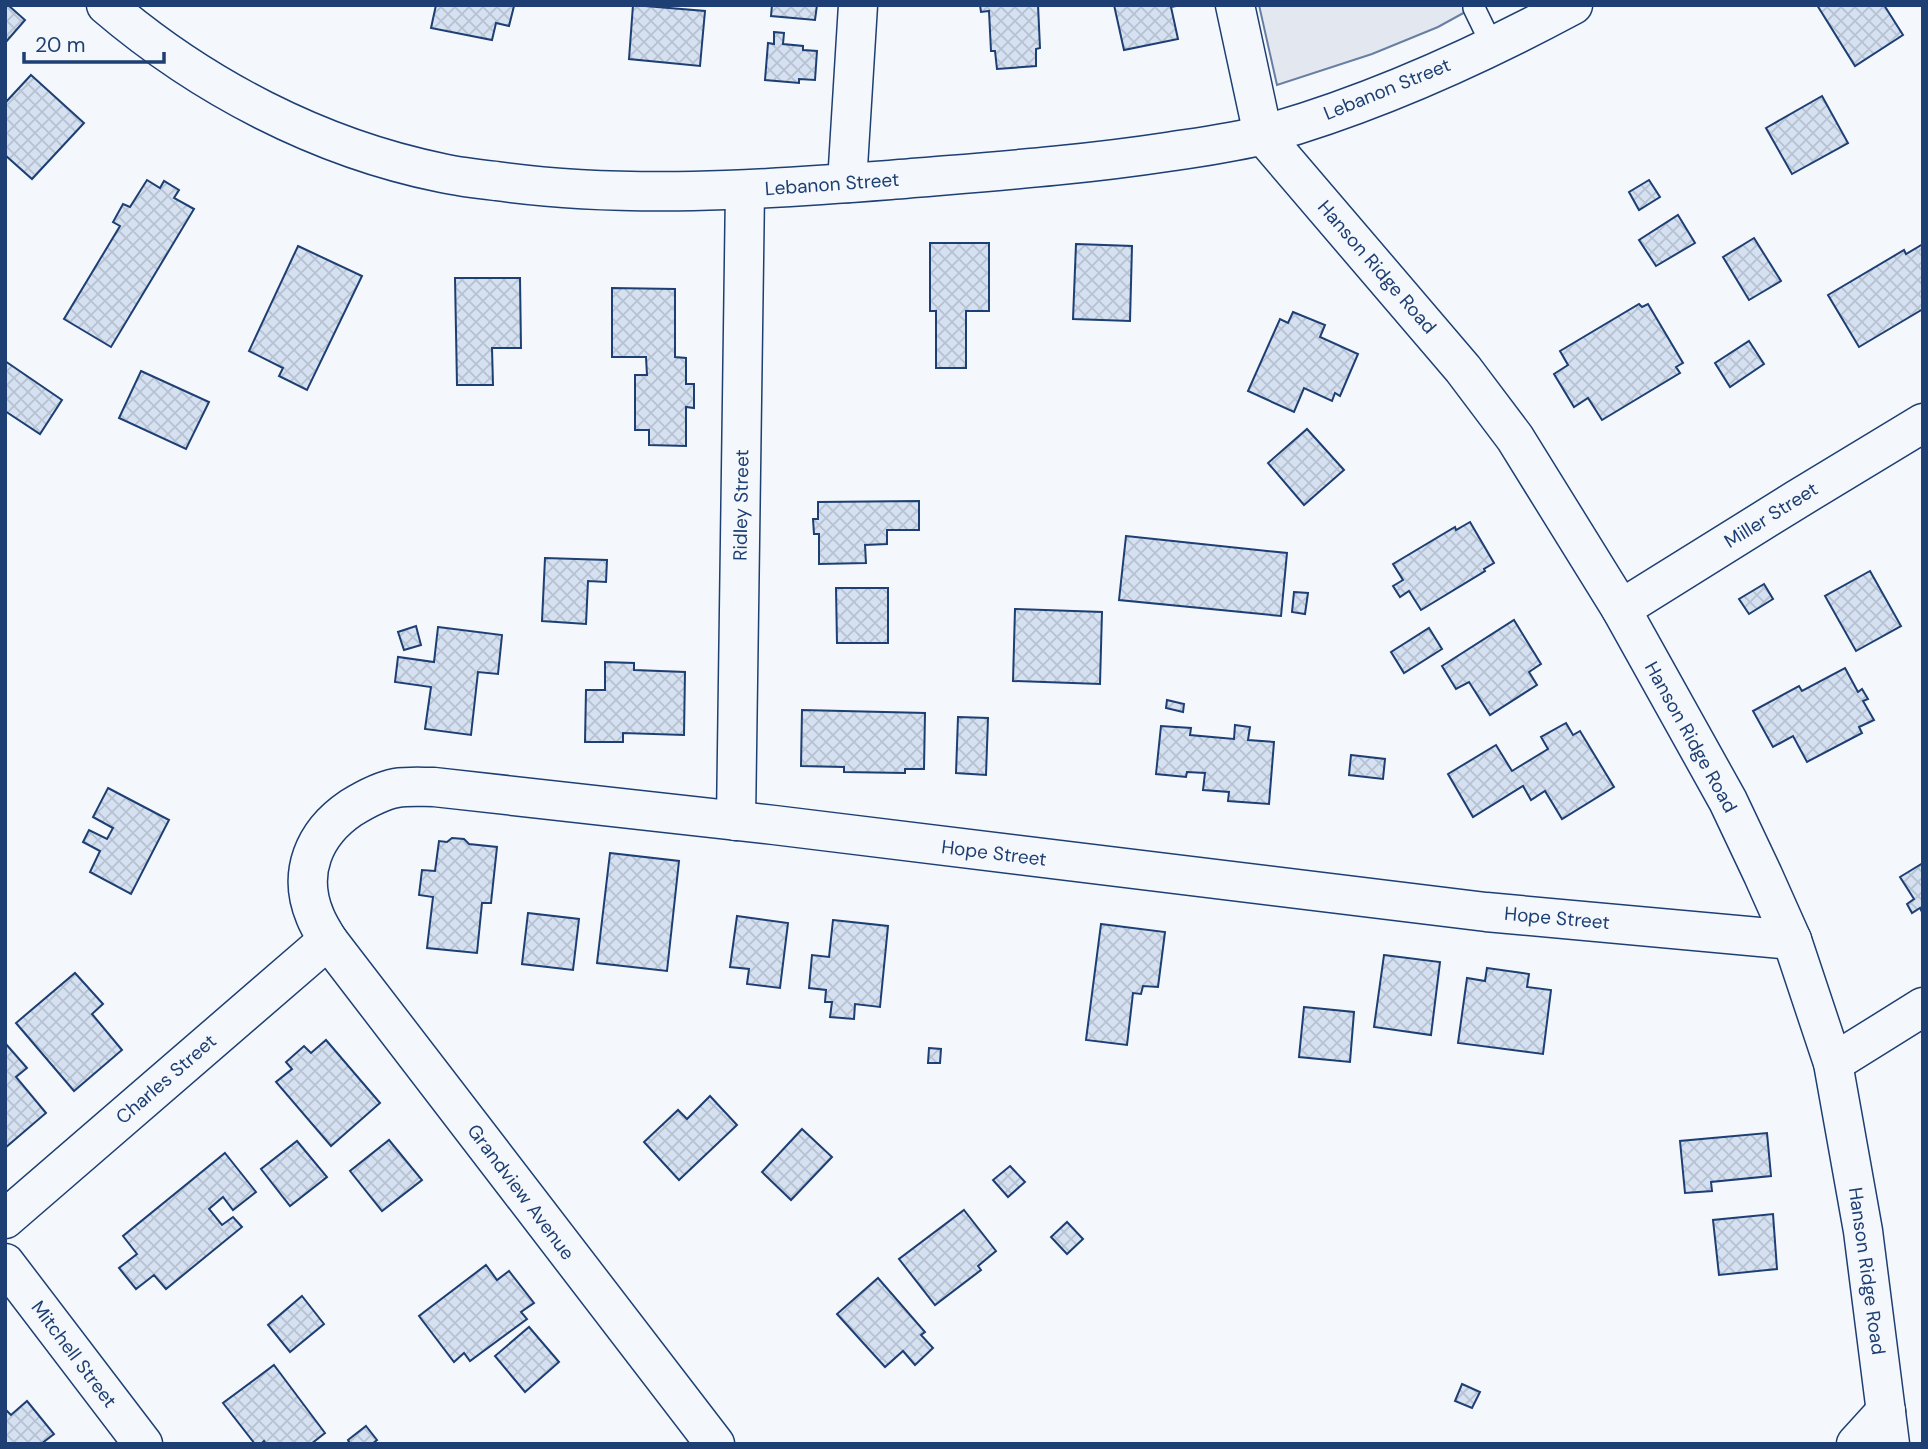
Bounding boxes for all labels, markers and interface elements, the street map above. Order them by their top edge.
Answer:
scale bar [24,21,164,65]
text: 20 m [35,31,86,59]
street label: Lebanon Street [1320,52,1454,126]
street label: Lebanon Street [764,167,900,201]
street label: Hanson Ridge Road [1312,195,1442,339]
street label: Ridley Street [728,449,754,561]
street label: Miller Street [1720,476,1822,554]
street label: Hanson Ridge Road [1639,657,1743,817]
street label: Hope Street [940,834,1048,872]
street label: Hope Street [1503,901,1611,935]
street label: Charles Street [110,1028,222,1130]
street label: Grandview Avenue [462,1119,580,1265]
street label: Hanson Ridge Road [1843,1186,1891,1356]
street label: Mitchell Street [26,1295,122,1413]

